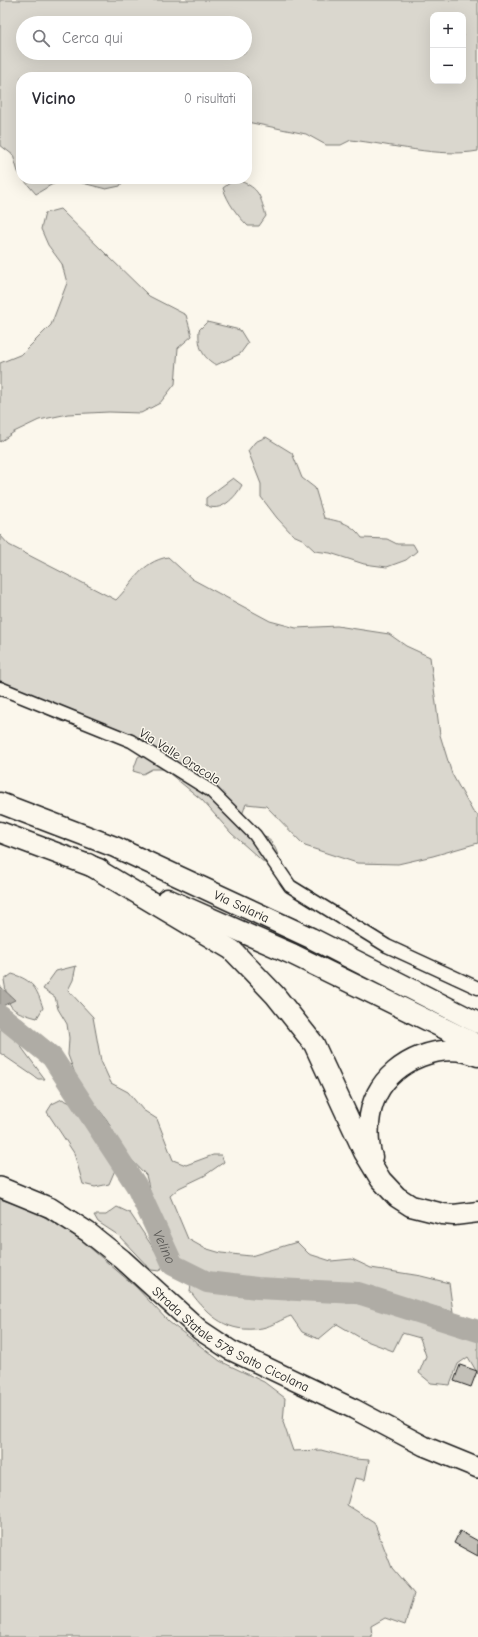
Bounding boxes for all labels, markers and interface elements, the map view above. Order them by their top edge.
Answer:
map controls [430,12,466,84]
button: + [430,12,466,48]
search box [16,16,252,60]
icon: search [30,27,52,49]
text: Cerca qui [62,29,123,47]
button: − [430,48,466,84]
text: Vicino [32,89,75,108]
text: 0 risultati [184,91,236,106]
street label: Via Valle Oracola [137,725,223,787]
street label: Via Salaria [212,887,272,925]
water label: Velino [149,1227,180,1266]
street label: Strada Statale 578 Salto Cicolana [149,1283,312,1394]

